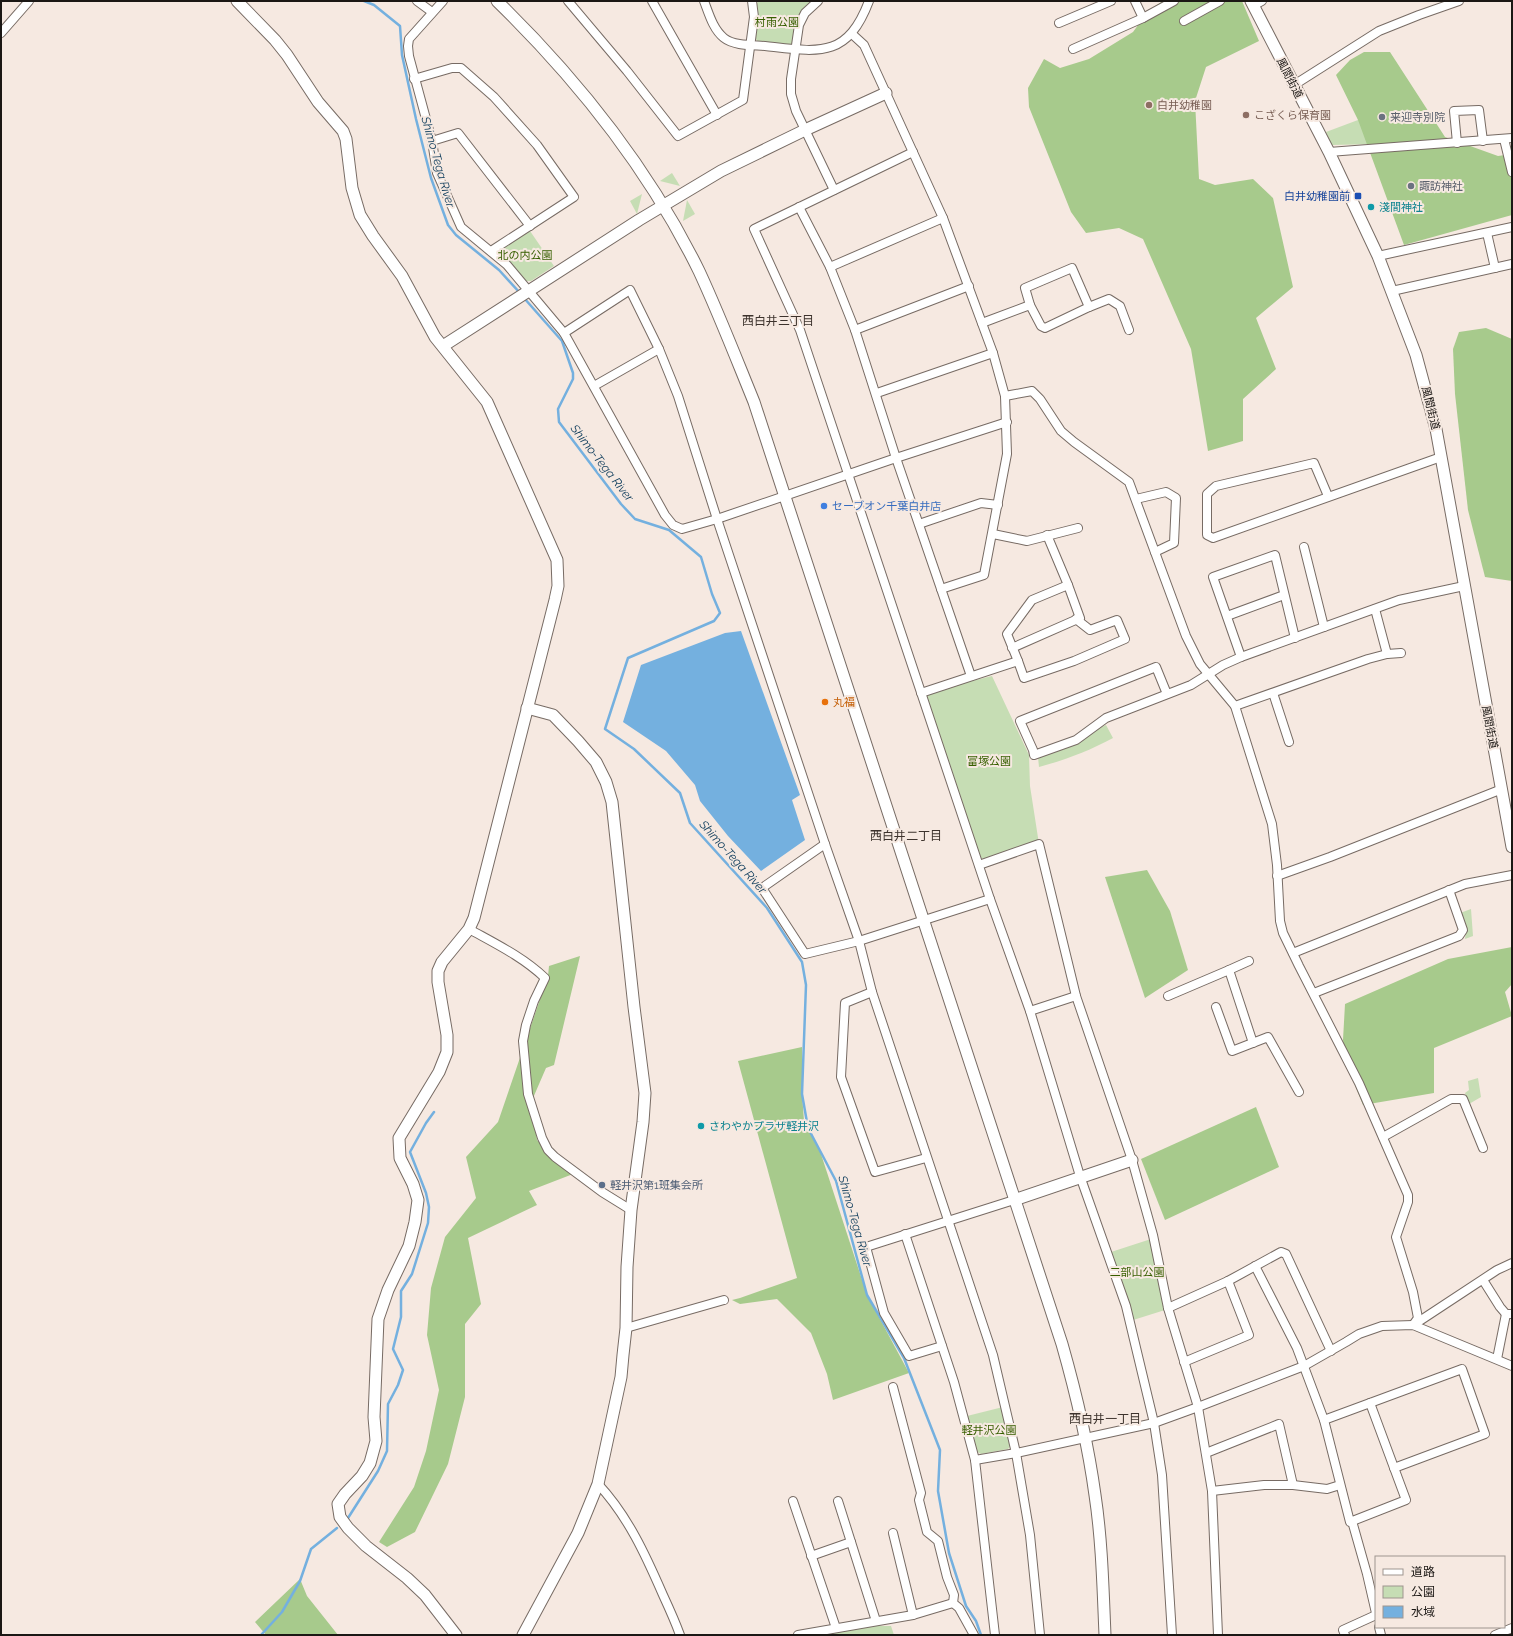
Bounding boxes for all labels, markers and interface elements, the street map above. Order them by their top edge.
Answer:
park label: 村雨公園 [755,16,799,29]
street label: 風間街道 [1274,56,1305,101]
place label: 白井幼稚園 [1157,99,1212,112]
marker: 白井幼稚園 [1144,100,1154,110]
place label: こざくら保育園 [1254,109,1331,122]
marker: こざくら保育園 [1241,110,1251,120]
place label: 来迎寺別院 [1390,111,1445,124]
marker: 来迎寺別院 [1377,112,1387,122]
water label: Shimo-Tega River [418,114,458,210]
place label: 諏訪神社 [1419,180,1463,193]
marker: 諏訪神社 [1406,181,1416,191]
place label: 白井幼稚園前 [1284,190,1350,203]
marker: 白井幼稚園前 [1353,191,1363,201]
place label: 淺間神社 [1379,201,1423,214]
marker: 淺間神社 [1366,202,1376,212]
park label: 北の内公園 [498,249,553,262]
district label: 西白井三丁目 [742,314,814,328]
street label: 風間街道 [1419,385,1442,431]
water label: Shimo-Tega River [567,421,637,505]
place label: セーブオン千葉白井店 [832,500,941,513]
marker: セーブオン千葉白井店 [819,501,829,511]
place label: 丸福 [833,696,855,709]
marker: 丸福 [820,697,830,707]
street label: 風間街道 [1479,704,1500,750]
park label: 富塚公園 [967,755,1011,768]
water label: Shimo-Tega River [696,817,770,897]
district label: 西白井二丁目 [870,829,942,843]
place label: さわやかプラザ軽井沢 [709,1120,819,1133]
marker: さわやかプラザ軽井沢 [696,1121,706,1131]
water label: Shimo-Tega River [835,1173,875,1269]
place label: 軽井沢第1班集会所 [610,1179,704,1192]
marker: 軽井沢第1班集会所 [597,1180,607,1190]
park label: 二部山公園 [1110,1266,1165,1279]
district label: 西白井一丁目 [1069,1412,1141,1426]
park label: 軽井沢公園 [962,1424,1017,1437]
legend [1375,1556,1505,1628]
text: 道路 [1411,1565,1435,1579]
text: 公園 [1411,1585,1435,1599]
text: 水域 [1411,1605,1435,1619]

